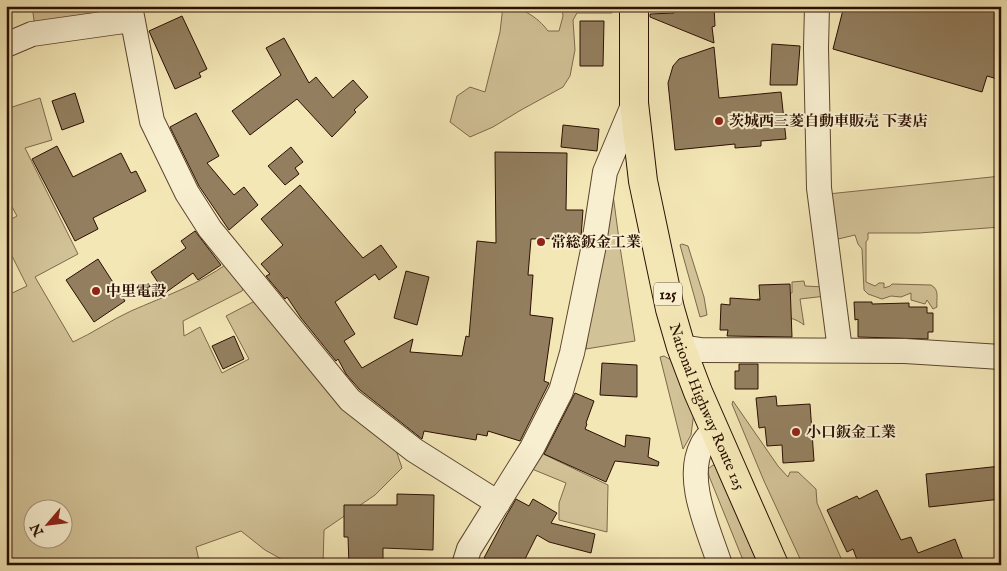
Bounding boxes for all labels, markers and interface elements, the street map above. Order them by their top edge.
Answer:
place label: 茨城西三菱自動車販売 下妻店 [729,112,927,131]
marker: 茨城西三菱自動車販売 下妻店 [713,115,725,127]
place label: 常総鈑金工業 [551,233,641,252]
marker: 常総鈑金工業 [535,236,547,248]
place label: 中里電設 [106,282,167,301]
road number: 125 [654,282,682,306]
marker: 中里電設 [90,285,102,297]
street label: National Highway Route 125 [665,321,749,494]
place label: 小口鈑金工業 [806,423,896,442]
marker: 小口鈑金工業 [790,426,802,438]
north arrow [22,498,72,548]
text: N [27,520,49,540]

